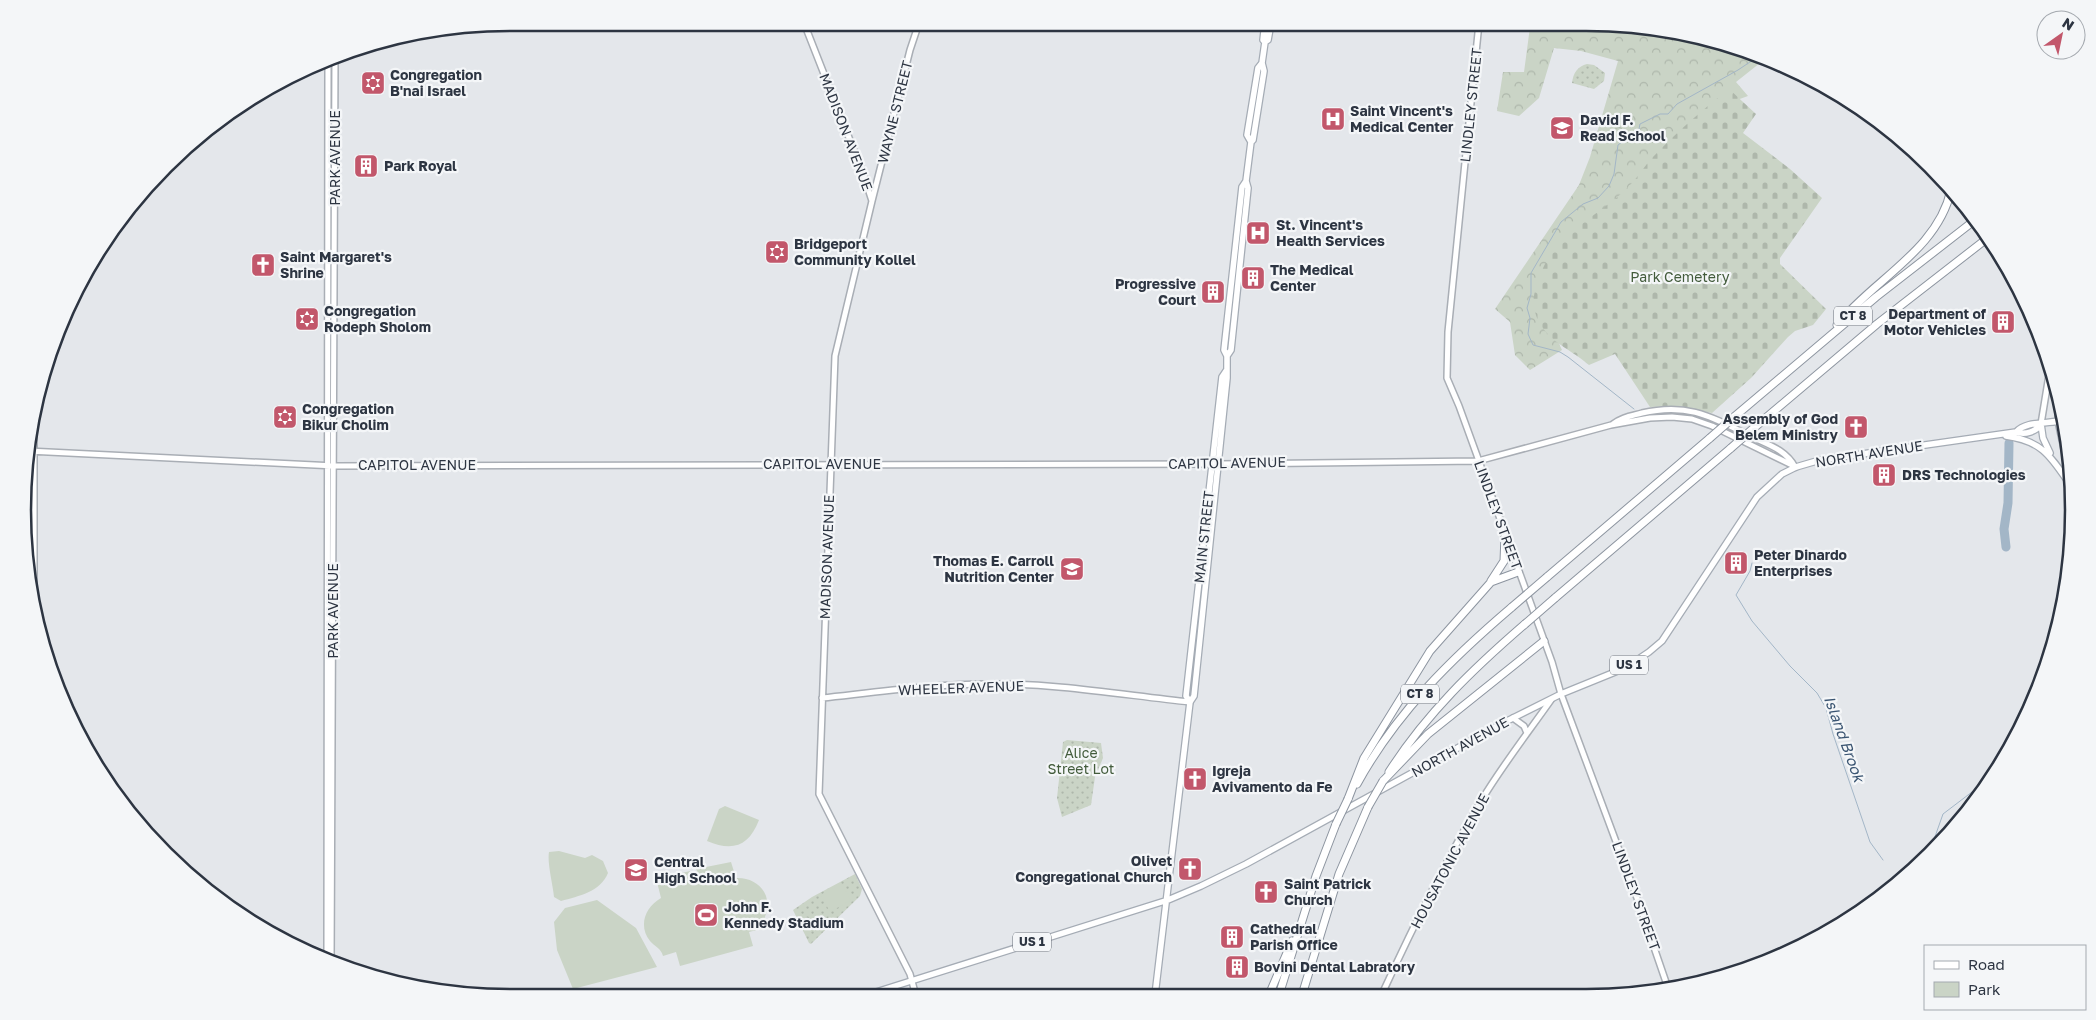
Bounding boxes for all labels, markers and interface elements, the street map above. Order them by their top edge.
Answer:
north arrow [2036,10,2086,60]
text: N [2059,14,2077,34]
street label: LINDLEY STREET [1456,47,1485,163]
street label: WAYNE STREET [874,59,916,165]
place label: Congregation B'nai Israel [390,66,482,99]
synagogue icon: Congregation B'nai Israel [360,70,386,96]
street label: MADISON AVENUE [816,71,877,193]
place label: Saint Vincent's Medical Center [1350,102,1454,135]
hospital icon: Saint Vincent's Medical Center [1320,106,1346,132]
street label: PARK AVENUE [326,110,343,206]
place label: David F. Read School [1580,111,1666,144]
school or university icon: David F. Read School [1549,115,1575,141]
building icon: Park Royal [353,153,379,179]
place label: Park Royal [384,157,457,174]
place label: St. Vincent's Health Services [1276,216,1385,249]
hospital icon: St. Vincent's Health Services [1245,220,1271,246]
place label: Bridgeport Community Kollel [794,235,916,268]
synagogue icon: Bridgeport Community Kollel [764,239,790,265]
place label: Saint Margaret's Shrine [280,248,392,281]
church icon: Saint Margaret's Shrine [250,252,276,278]
place label: The Medical Center [1270,261,1354,294]
building icon: The Medical Center [1240,265,1266,291]
park label: Park Cemetery [1630,268,1730,285]
place label: Progressive Court [1115,275,1196,308]
building icon: Progressive Court [1200,279,1226,305]
place label: Congregation Rodeph Sholom [324,302,431,335]
place label: Department of Motor Vehicles [1884,305,1987,338]
synagogue icon: Congregation Rodeph Sholom [294,306,320,332]
road number: CT 8 [1834,306,1872,326]
building icon: Department of Motor Vehicles [1990,309,2016,335]
place label: Congregation Bikur Cholim [302,400,394,433]
synagogue icon: Congregation Bikur Cholim [272,404,298,430]
place label: Assembly of God Belem Ministry [1723,410,1839,443]
church icon: Assembly of God Belem Ministry [1843,414,1869,440]
street label: NORTH AVENUE [1814,437,1924,470]
street label: CAPITOL AVENUE [1168,453,1286,472]
street label: CAPITOL AVENUE [763,455,881,472]
street label: CAPITOL AVENUE [358,456,476,473]
street label: LINDLEY STREET [1471,458,1526,572]
building icon: DRS Technologies [1871,462,1897,488]
place label: DRS Technologies [1902,466,2026,483]
street label: MAIN STREET [1190,490,1217,584]
street label: MADISON AVENUE [816,494,837,619]
place label: Peter Dinardo Enterprises [1754,546,1847,579]
building icon: Peter Dinardo Enterprises [1723,550,1749,576]
place label: Thomas E. Carroll Nutrition Center [933,552,1055,585]
school or university icon: Thomas E. Carroll Nutrition Center [1059,556,1085,582]
street label: PARK AVENUE [324,563,341,659]
road number: US 1 [1610,656,1648,674]
street label: WHEELER AVENUE [898,677,1024,698]
road number: CT 8 [1401,684,1439,704]
water label: Island Brook [1821,693,1869,786]
street label: NORTH AVENUE [1408,713,1511,780]
park label: Alice Street Lot [1048,744,1114,777]
place label: Igreja Avivamento da Fe [1212,762,1333,795]
church icon: Igreja Avivamento da Fe [1182,766,1208,792]
street label: HOUSATONIC AVENUE [1407,790,1492,931]
street label: LINDLEY STREET [1609,839,1664,953]
place label: Olivet Congregational Church [1015,852,1172,885]
place label: Central High School [654,853,737,886]
church icon: Olivet Congregational Church [1177,856,1203,882]
school or university icon: Central High School [623,857,649,883]
place label: Saint Patrick Church [1284,875,1371,908]
church icon: Saint Patrick Church [1253,879,1279,905]
place label: John F. Kennedy Stadium [724,898,844,931]
sports icon: John F. Kennedy Stadium [693,902,719,928]
place label: Cathedral Parish Office [1250,920,1338,953]
building icon: Cathedral Parish Office [1219,924,1245,950]
road number: US 1 [1013,932,1051,952]
legend [1924,945,2086,1010]
building icon: Bovini Dental Labratory [1224,954,1250,980]
text: Road [1968,955,2005,973]
place label: Bovini Dental Labratory [1254,958,1416,975]
text: Park [1968,980,2001,998]

